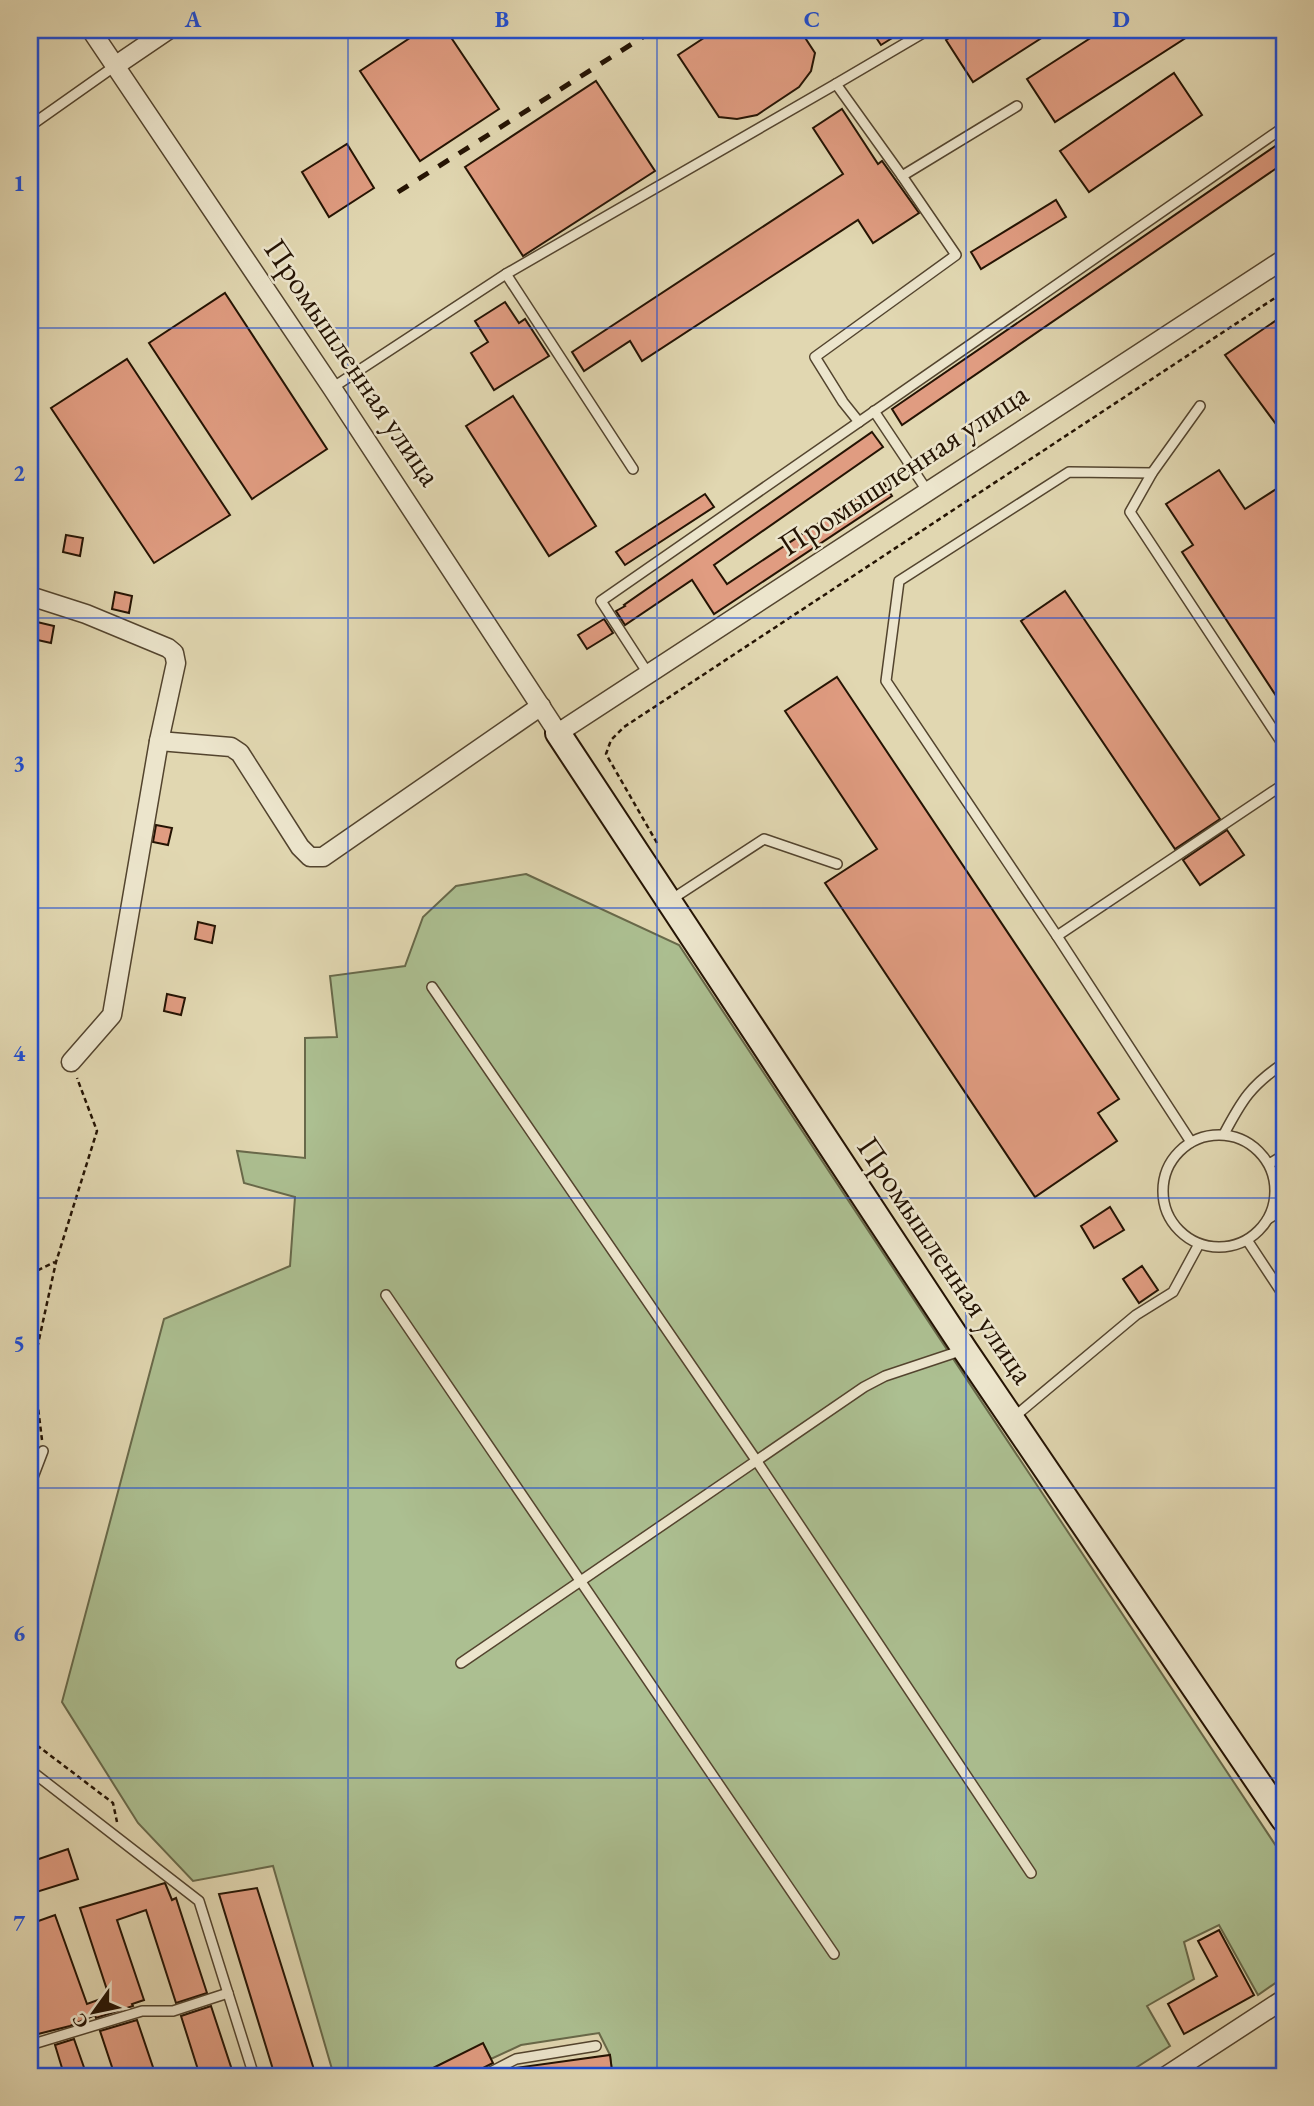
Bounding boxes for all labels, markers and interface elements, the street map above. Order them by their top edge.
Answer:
text: A [184,4,202,34]
text: B [495,4,509,34]
text: C [804,4,820,34]
text: D [1112,4,1130,34]
text: 1 [13,168,25,198]
street label: Промышленная улица [255,230,452,494]
street label: Промышленная улица [770,372,1036,566]
text: 2 [13,458,25,488]
text: 3 [13,748,25,778]
text: 4 [13,1038,26,1068]
street label: Промышленная улица [848,1128,1045,1392]
text: 5 [13,1328,25,1358]
text: 6 [13,1618,25,1648]
text: 7 [13,1908,26,1938]
north arrow [60,1976,130,2046]
text: С [66,2009,94,2033]

